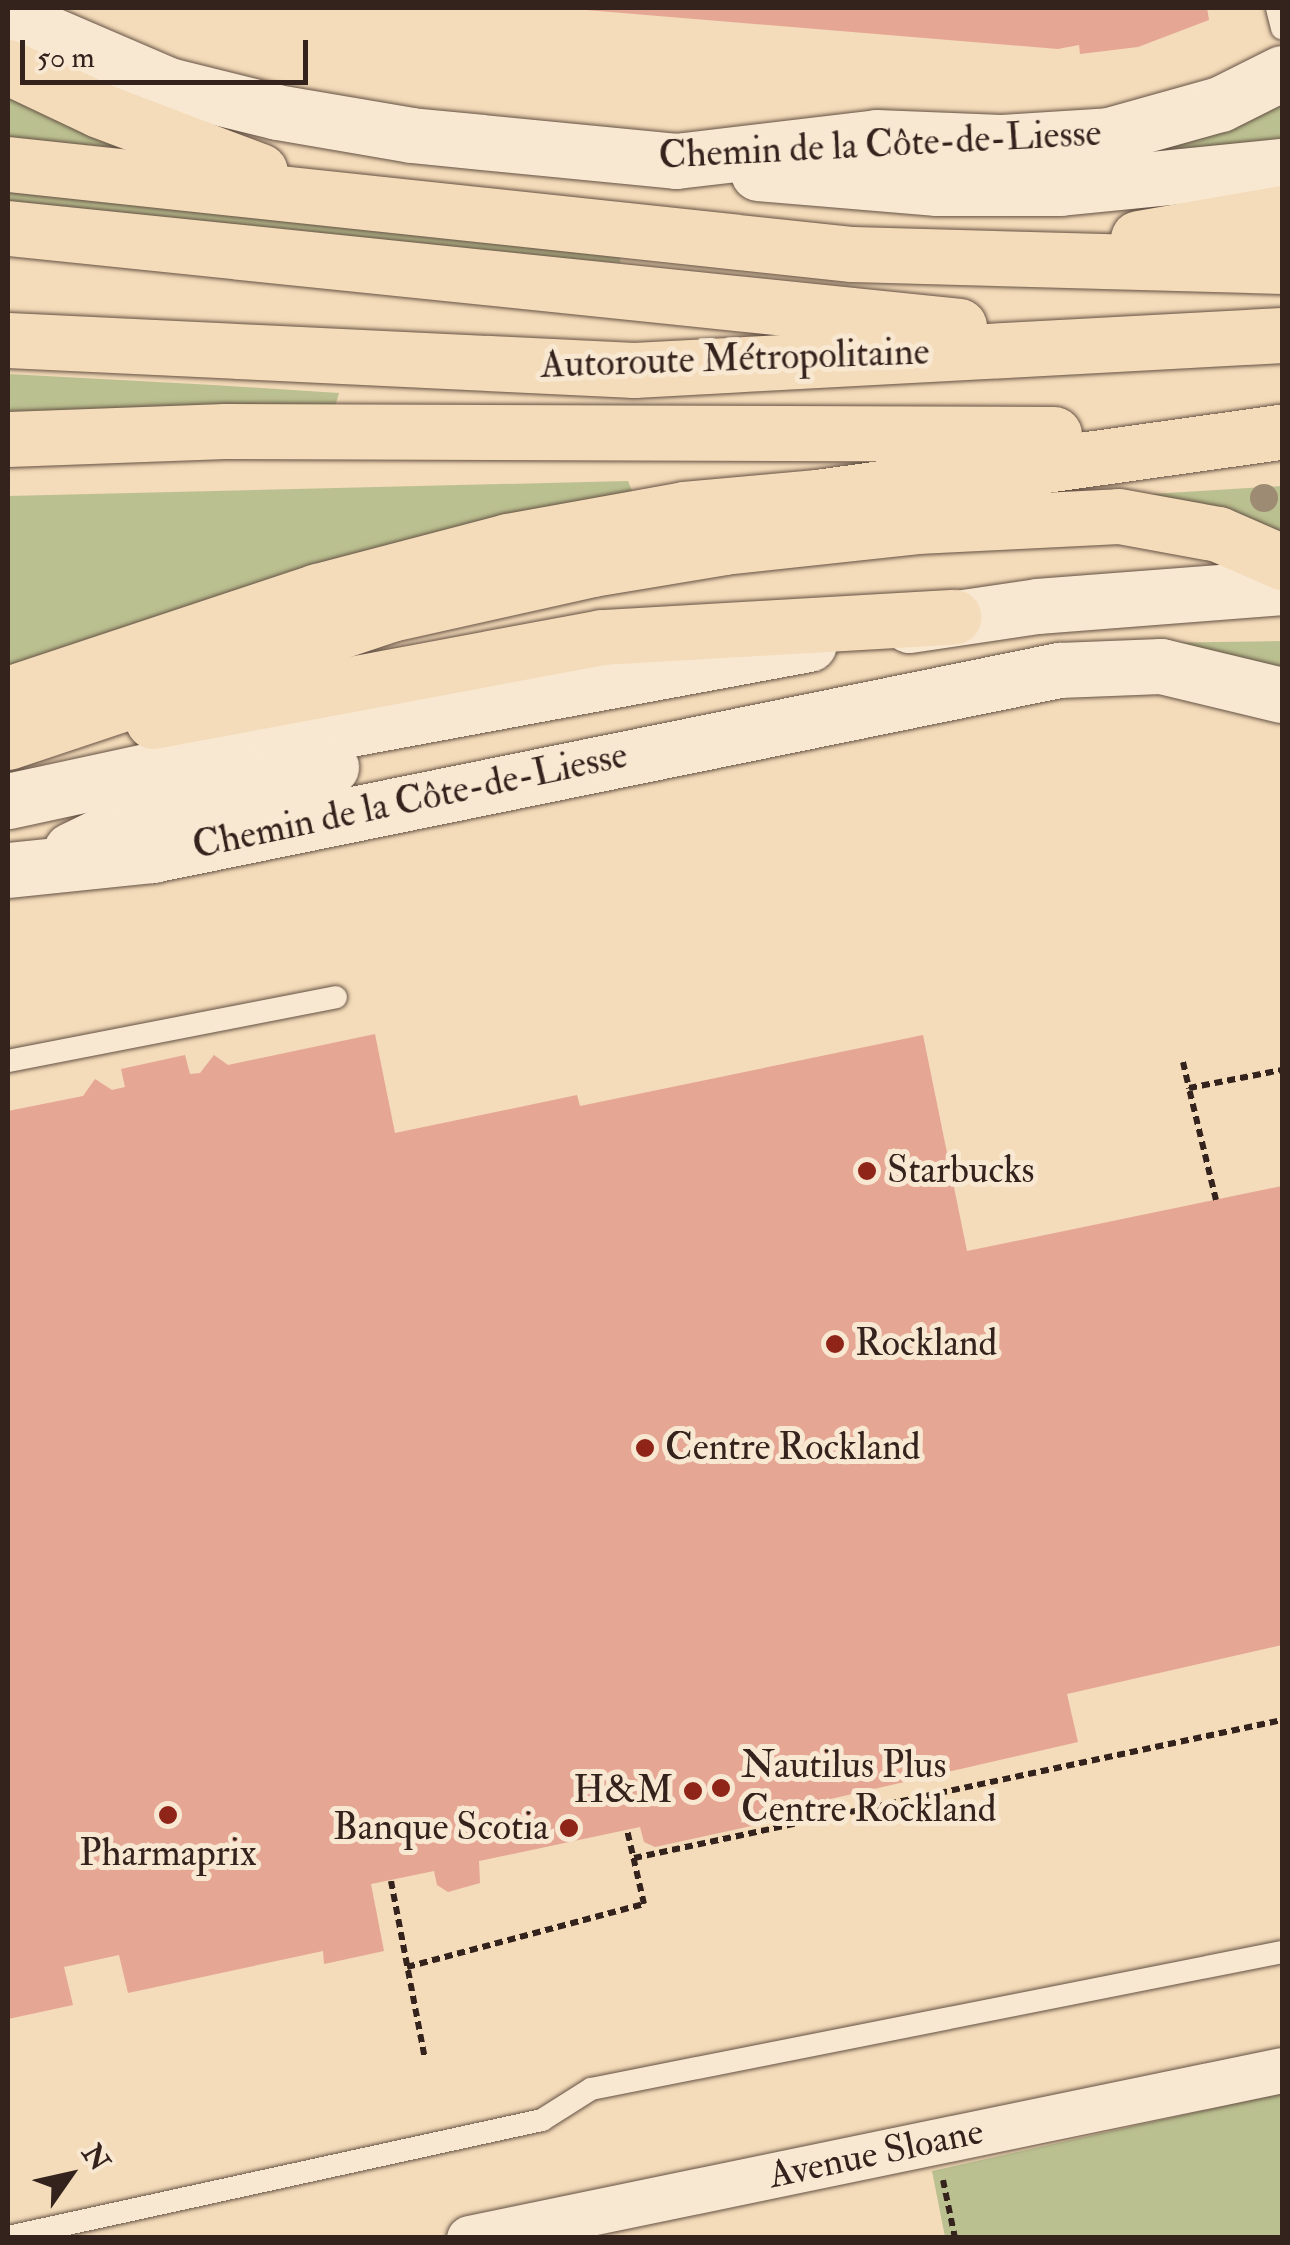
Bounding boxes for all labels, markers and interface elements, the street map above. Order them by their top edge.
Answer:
scale bar [25,20,312,82]
text: 50 m [37,39,95,76]
street label: Chemin de la Côte-de-Liesse [658,111,1102,179]
street label: Autoroute Métropolitaine [540,329,930,389]
street label: Chemin de la Côte-de-Liesse [189,733,631,869]
place label: Starbucks [887,1148,1035,1194]
marker: Starbucks [856,1160,878,1182]
place label: Rockland [855,1321,997,1367]
marker: Rockland [824,1333,846,1355]
place label: Centre Rockland [665,1425,921,1471]
marker: Centre Rockland [634,1437,656,1459]
place label: Nautilus Plus Centre Rockland [741,1743,997,1832]
place label: H&M [573,1768,673,1814]
marker: Nautilus Plus Centre Rockland [710,1777,732,1799]
marker: H&M [682,1780,704,1802]
marker: Pharmaprix [157,1804,179,1826]
place label: Banque Scotia [333,1805,549,1851]
marker: Banque Scotia [558,1817,580,1839]
place label: Pharmaprix [79,1831,257,1877]
street label: Avenue Sloane [765,2109,987,2199]
north arrow [20,2125,120,2225]
text: N [74,2138,117,2178]

